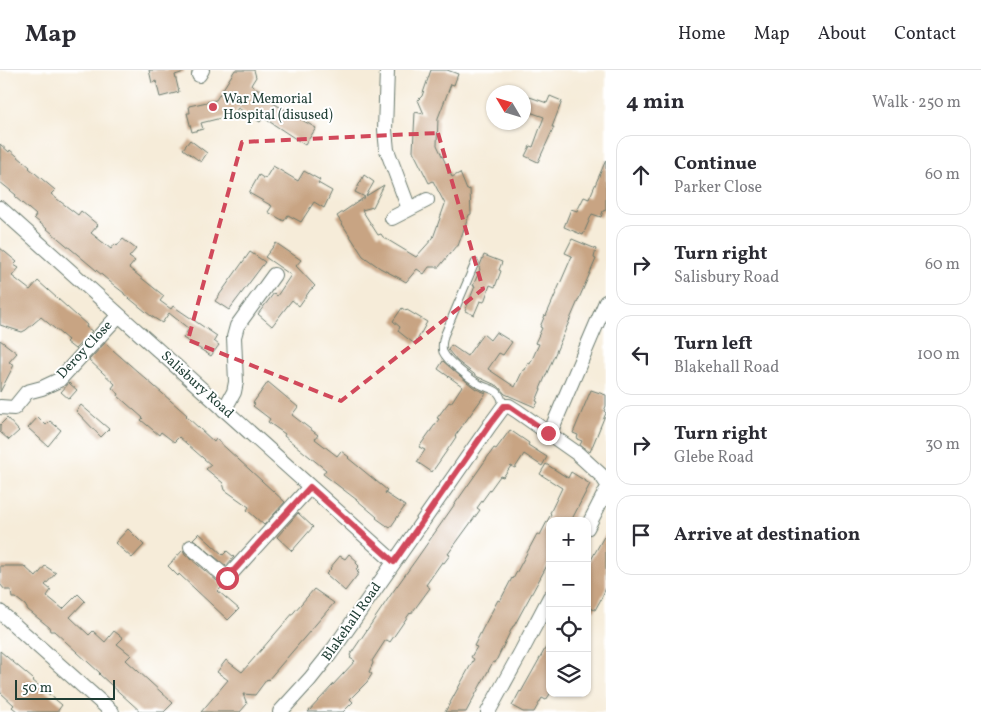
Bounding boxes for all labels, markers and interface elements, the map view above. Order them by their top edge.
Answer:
text: Map [25,18,76,52]
text: Home [678,22,726,47]
text: Map [754,22,790,47]
text: About [818,22,866,47]
text: Contact [894,22,956,47]
north arrow [486,85,531,130]
text: 4 min [626,88,685,117]
place label: War Memorial Hospital (disused) [223,90,333,125]
text: Walk · 250 m [872,92,961,114]
marker: War Memorial Hospital (disused) [207,101,219,113]
text: Continue [674,151,757,177]
icon: ahead [627,161,655,189]
text: 60 m [925,164,960,186]
text: Parker Close [674,177,762,199]
text: Turn right [674,241,767,267]
icon: right [627,251,655,279]
text: 60 m [925,254,960,276]
text: Salisbury Road [674,267,779,289]
street label: Deroy Close [53,316,117,383]
text: Turn left [674,331,753,357]
icon: left [627,341,655,369]
text: 100 m [917,344,960,366]
street label: Salisbury Road [156,347,238,423]
text: Blakehall Road [674,357,779,379]
text: Turn right [674,421,767,447]
route end [537,422,560,445]
icon: right [627,431,655,459]
text: 30 m [925,434,960,456]
text: Glebe Road [674,447,754,469]
map controls [546,517,591,697]
button: + [546,517,591,562]
icon: arrive [627,521,655,549]
text: Arrive at destination [674,522,860,548]
button: − [546,562,591,607]
route start [216,567,239,590]
street label: Blakehall Road [318,579,386,665]
button: locate [546,607,591,652]
button: layers [546,652,591,697]
scale bar [15,677,115,700]
text: 50 m [22,679,52,698]

